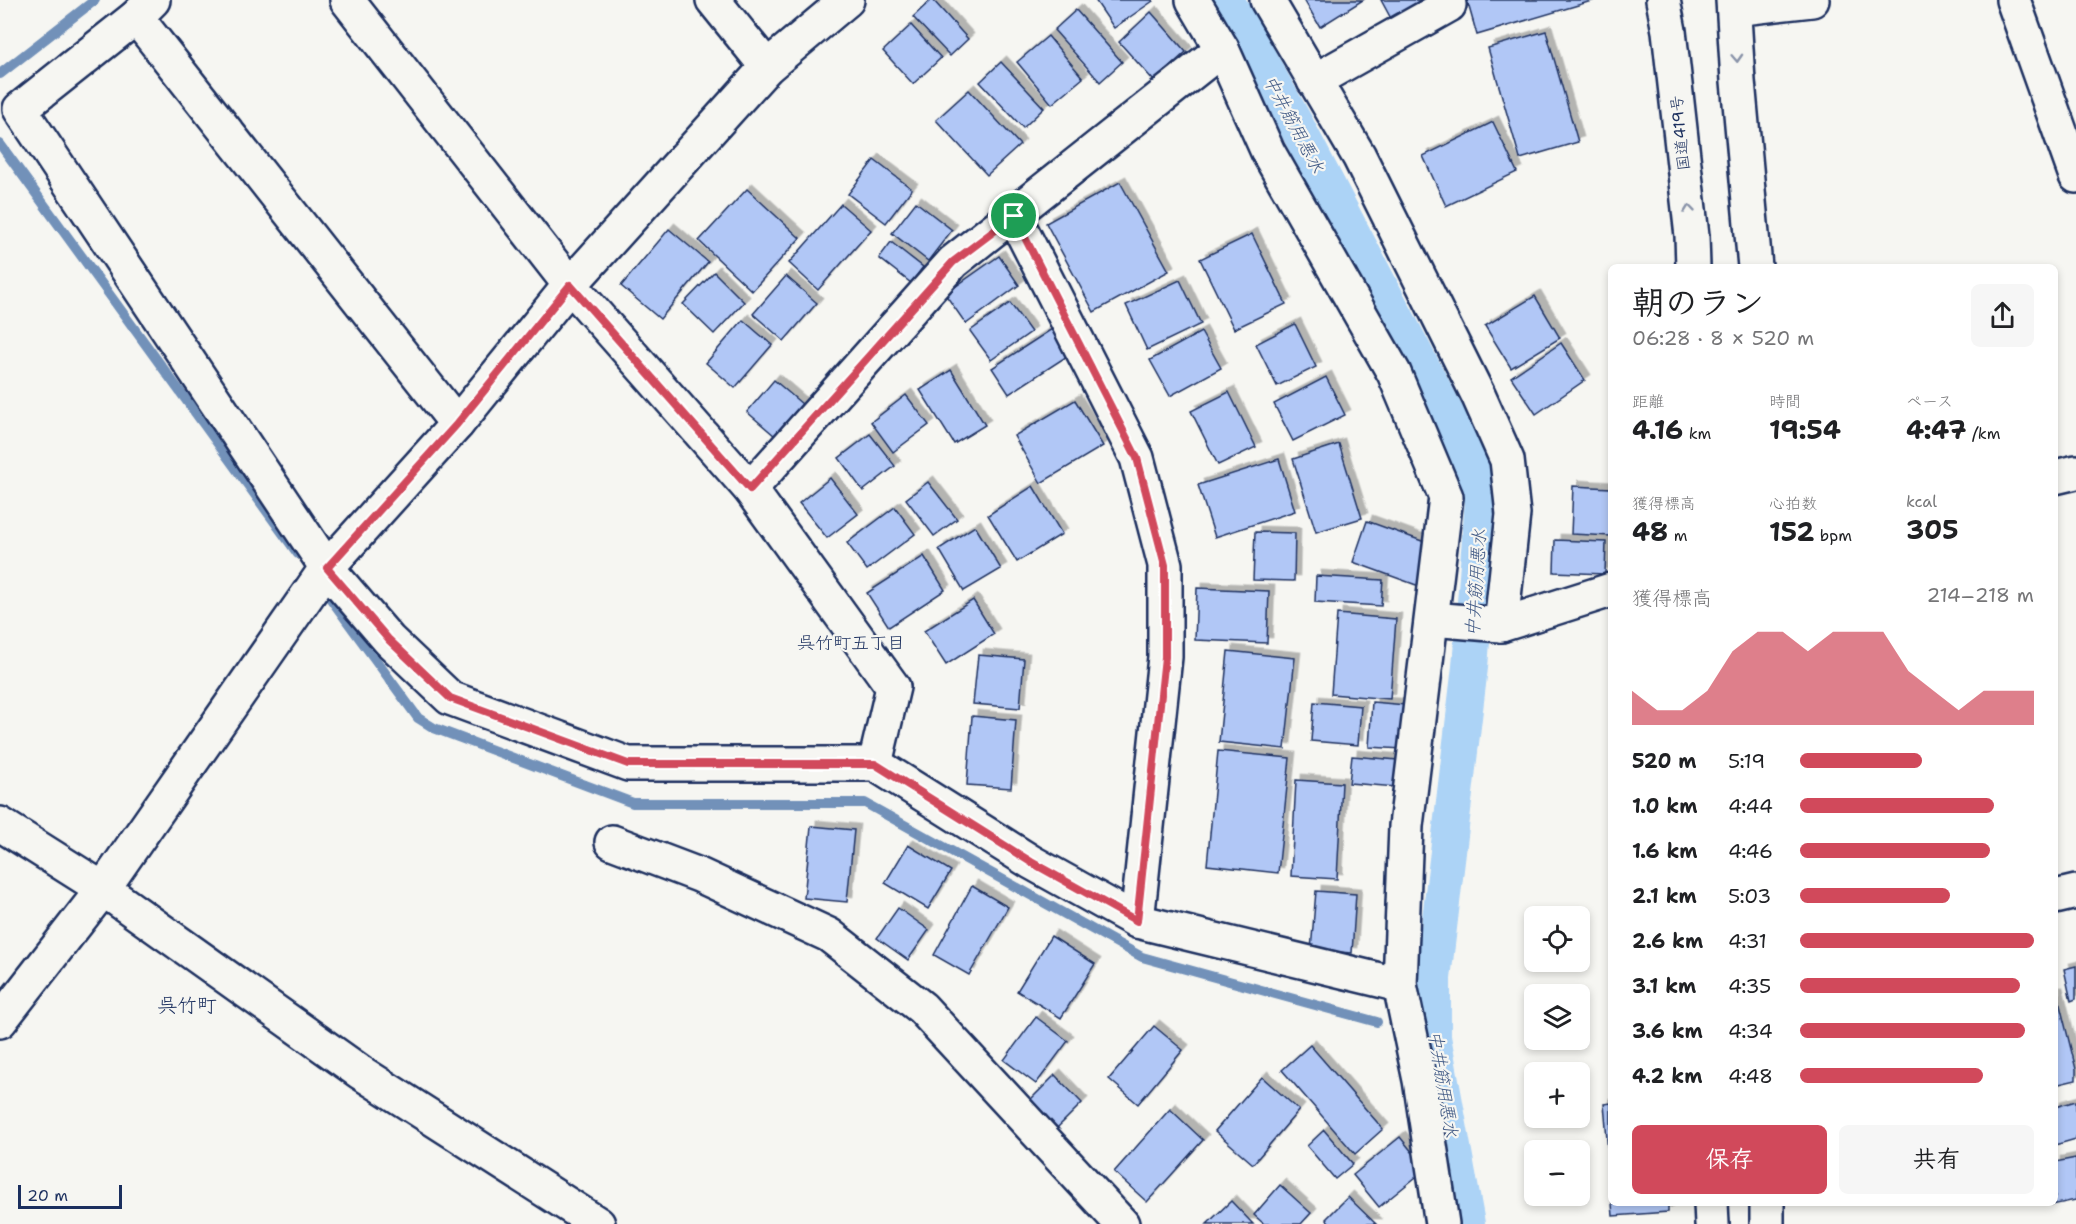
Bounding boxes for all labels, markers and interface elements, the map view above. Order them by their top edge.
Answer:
one-way arrow [1730,54,1743,63]
water label: 中井筋用悪水 [1258,71,1330,177]
street label: 国道419号 [1666,94,1694,172]
pin [988,190,1039,241]
icon: arrive [997,199,1030,232]
one-way arrow [1683,204,1696,213]
text: 朝のラン [1632,280,1764,325]
button: share [1971,284,2034,347]
text: 06:28 · 8 × 520 m [1632,325,1814,351]
text: 距離 [1632,391,1664,412]
text: 時間 [1769,391,1801,412]
text: ペース [1906,391,1953,412]
text: 4.16 [1632,412,1683,447]
text: 19:54 [1769,412,1841,447]
text: 4:47 [1906,412,1966,447]
text: km [1683,423,1711,444]
text: /km [1966,423,2000,444]
text: kcal [1906,491,1937,512]
text: 獲得標高 [1632,493,1696,514]
text: 心拍数 [1769,493,1817,514]
text: 305 [1906,512,1958,547]
text: 48 [1632,514,1668,549]
text: 152 [1769,514,1814,549]
text: m [1668,525,1688,546]
text: bpm [1814,525,1852,546]
water label: 中井筋用悪水 [1460,528,1492,638]
text: 214–218 m [1926,582,2034,608]
text: 獲得標高 [1632,585,1712,611]
district label: 呉竹町五丁目 [797,631,905,655]
text: 520 m [1632,748,1697,774]
text: 5:19 [1728,748,1765,774]
text: 1.0 km [1632,793,1697,819]
text: 4:44 [1728,793,1773,819]
text: 1.6 km [1632,838,1698,864]
text: 4:46 [1728,838,1773,864]
text: 2.1 km [1632,883,1697,909]
text: 5:03 [1728,883,1771,909]
map controls [1524,906,1590,1206]
button: locate [1524,906,1590,972]
text: 2.6 km [1632,928,1703,954]
text: 4:31 [1728,928,1767,954]
text: 3.1 km [1632,973,1696,999]
text: 4:35 [1728,973,1771,999]
button: layers [1524,984,1590,1050]
district label: 呉竹町 [157,992,217,1018]
text: 3.6 km [1632,1018,1703,1044]
text: 4:34 [1728,1018,1773,1044]
water label: 中井筋用悪水 [1423,1029,1463,1139]
button: + [1524,1062,1590,1128]
text: 4.2 km [1632,1063,1702,1089]
text: 4:48 [1728,1063,1773,1089]
button: 保存 [1632,1125,1827,1194]
button: 共有 [1839,1125,2034,1194]
button: − [1524,1140,1590,1206]
scale bar [18,1182,122,1210]
text: 20 m [27,1185,68,1206]

